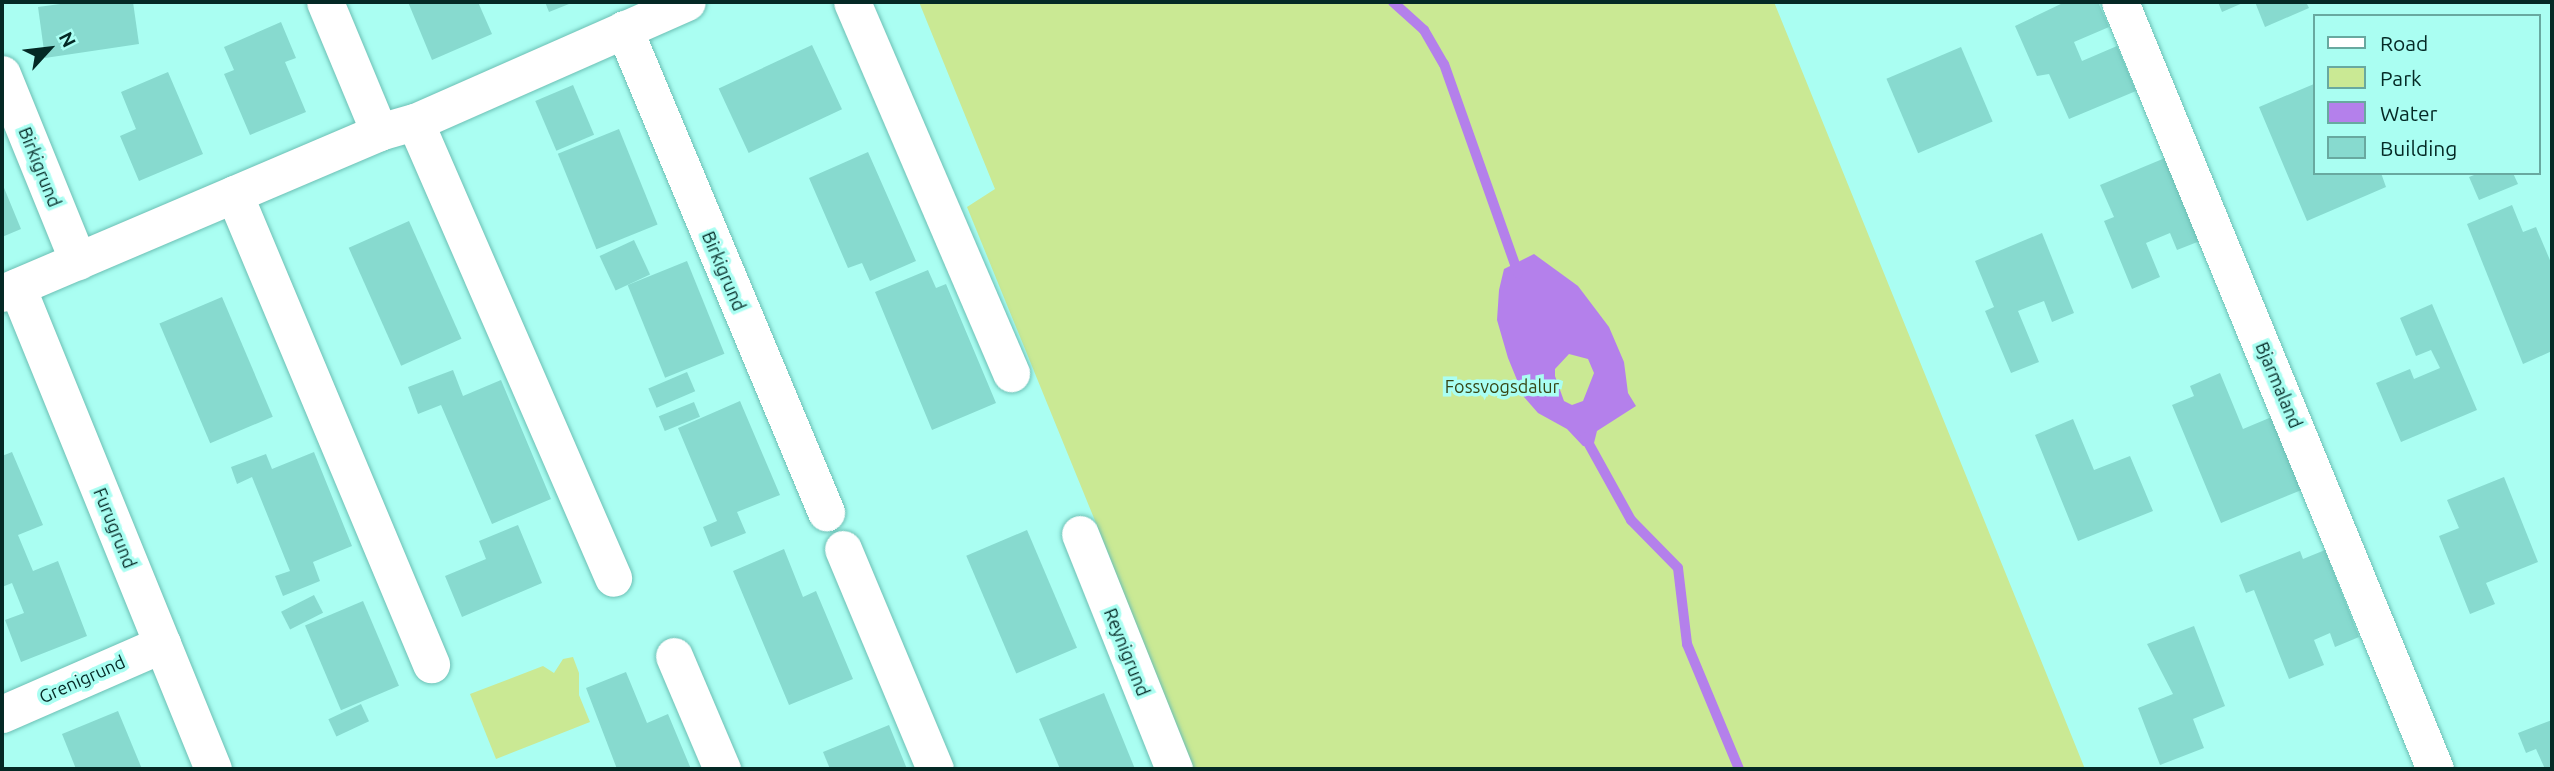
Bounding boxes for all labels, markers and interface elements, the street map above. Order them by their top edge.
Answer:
north arrow [14,14,84,84]
legend [2312,14,2540,175]
text: N [55,28,81,51]
text: Road [2380,31,2428,55]
text: Park [2380,66,2422,90]
text: Water [2380,101,2438,125]
street label: Birkigrund [14,124,66,210]
text: Building [2380,136,2457,160]
street label: Birkigrund [698,228,750,314]
street label: Bjarmaland [2251,339,2307,431]
park label: Fossvogsdalur [1445,375,1559,397]
street label: Furugrund [89,485,141,571]
street label: Reynigrund [1100,605,1154,699]
street label: Grenigrund [36,651,128,707]

